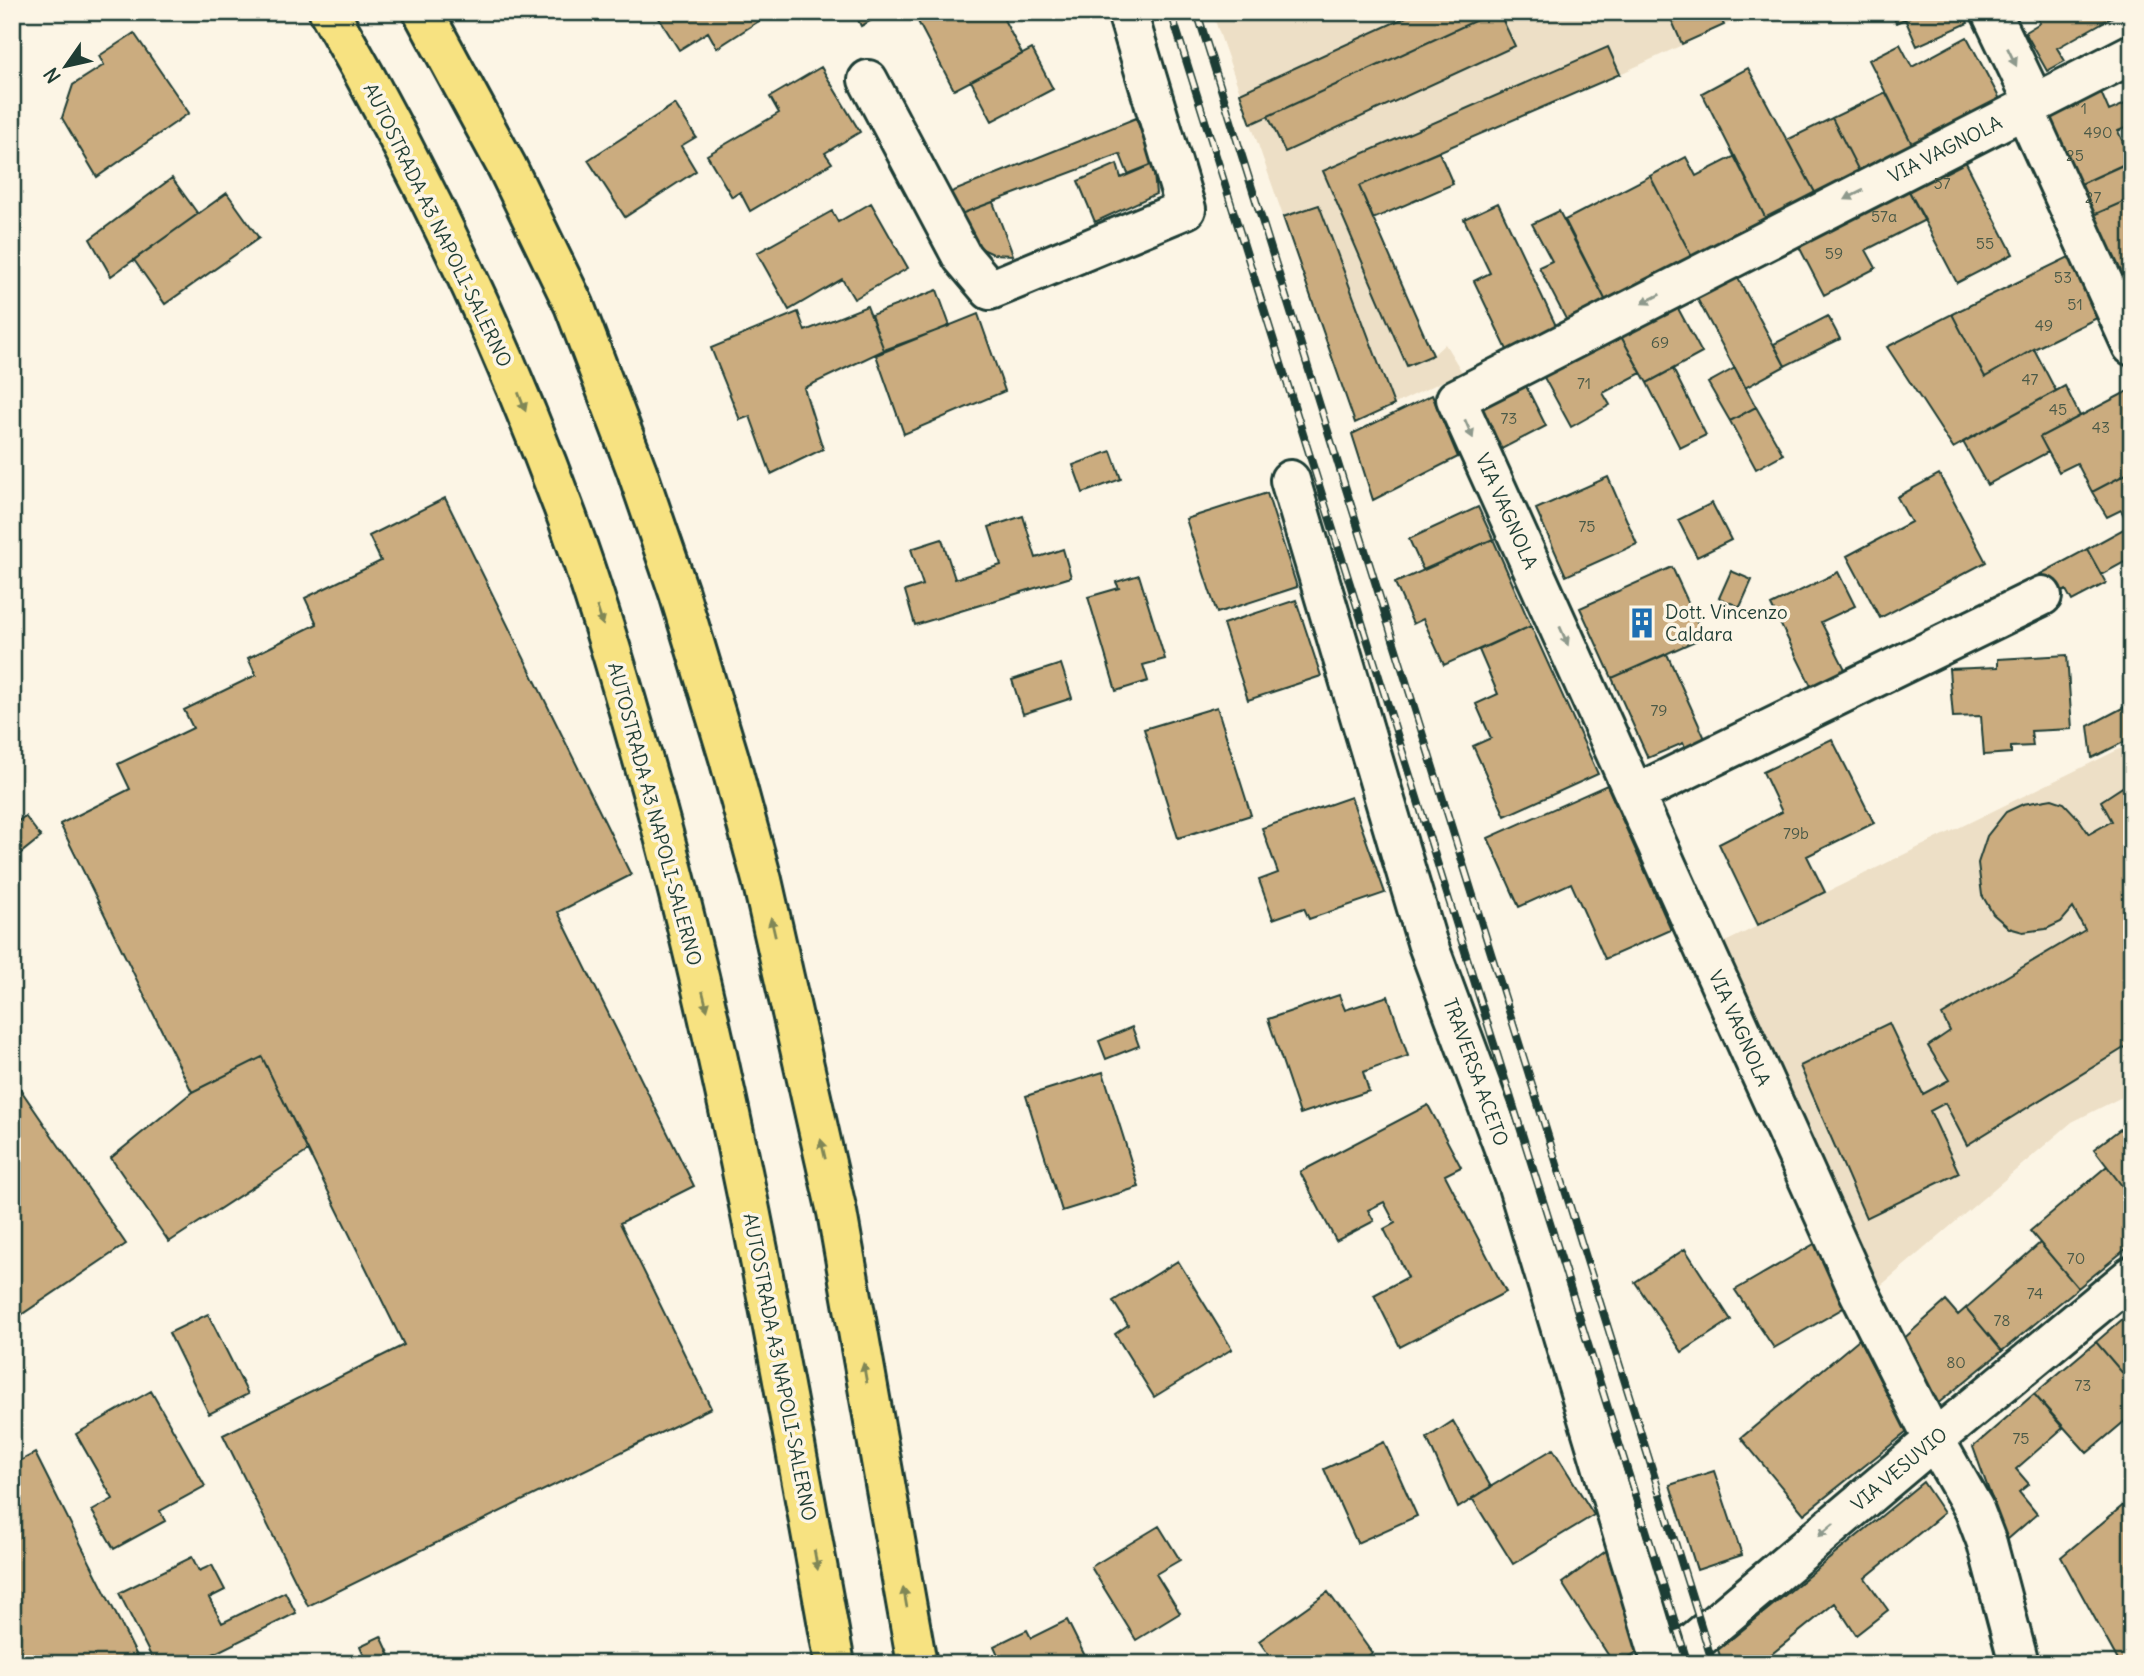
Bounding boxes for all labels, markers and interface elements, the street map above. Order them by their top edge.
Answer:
north arrow [32,32,102,102]
one-way arrow [2007,47,2018,67]
text: N [38,63,66,88]
street label: AUTOSTRADA A3 NAPOLI-SALERNO [359,79,517,371]
house number: 1 [2081,98,2087,118]
street label: VIA VAGNOLA [1884,110,2006,188]
house number: 490 [2084,122,2112,142]
house number: 25 [2066,145,2084,165]
house number: 57 [1933,173,1951,193]
house number: 27 [2085,187,2101,207]
one-way arrow [1844,190,1864,201]
house number: 57a [1871,206,1897,226]
house number: 55 [1976,233,1994,253]
house number: 59 [1825,243,1843,263]
house number: 53 [2054,267,2072,287]
one-way arrow [1641,293,1661,305]
house number: 51 [2067,294,2083,314]
house number: 49 [2035,315,2053,335]
house number: 69 [1651,332,1669,352]
house number: 47 [2022,369,2039,389]
house number: 71 [1577,373,1591,393]
one-way arrow [517,392,528,413]
house number: 45 [2049,399,2067,419]
house number: 73 [1501,408,1517,428]
house number: 43 [2092,417,2110,437]
one-way arrow [1464,419,1475,439]
street label: VIA VAGNOLA [1471,449,1543,573]
house number: 75 [1578,516,1596,536]
place label: Dott. Vincenzo Caldara [1665,600,1788,646]
one-way arrow [595,606,605,627]
building icon: Dott. Vincenzo Caldara [1625,606,1659,640]
one-way arrow [1558,626,1570,646]
street label: AUTOSTRADA A3 NAPOLI-SALERNO [603,660,707,968]
house number: 79 [1650,700,1668,720]
house number: 79b [1783,823,1809,843]
one-way arrow [767,916,778,938]
street label: VIA VAGNOLA [1704,966,1776,1090]
one-way arrow [700,990,711,1012]
street label: TRAVERSA ACETO [1438,995,1514,1149]
one-way arrow [817,1138,828,1160]
street label: AUTOSTRADA A3 NAPOLI-SALERNO [738,1211,822,1523]
house number: 70 [2067,1248,2085,1268]
house number: 74 [2027,1283,2043,1303]
house number: 78 [1993,1310,2011,1330]
house number: 80 [1946,1352,1966,1372]
one-way arrow [859,1361,870,1383]
house number: 73 [2075,1375,2091,1395]
street label: VIA VESUVIO [1846,1422,1952,1516]
house number: 75 [2012,1428,2030,1448]
one-way arrow [1818,1522,1835,1537]
one-way arrow [811,1549,822,1571]
one-way arrow [899,1585,910,1607]

